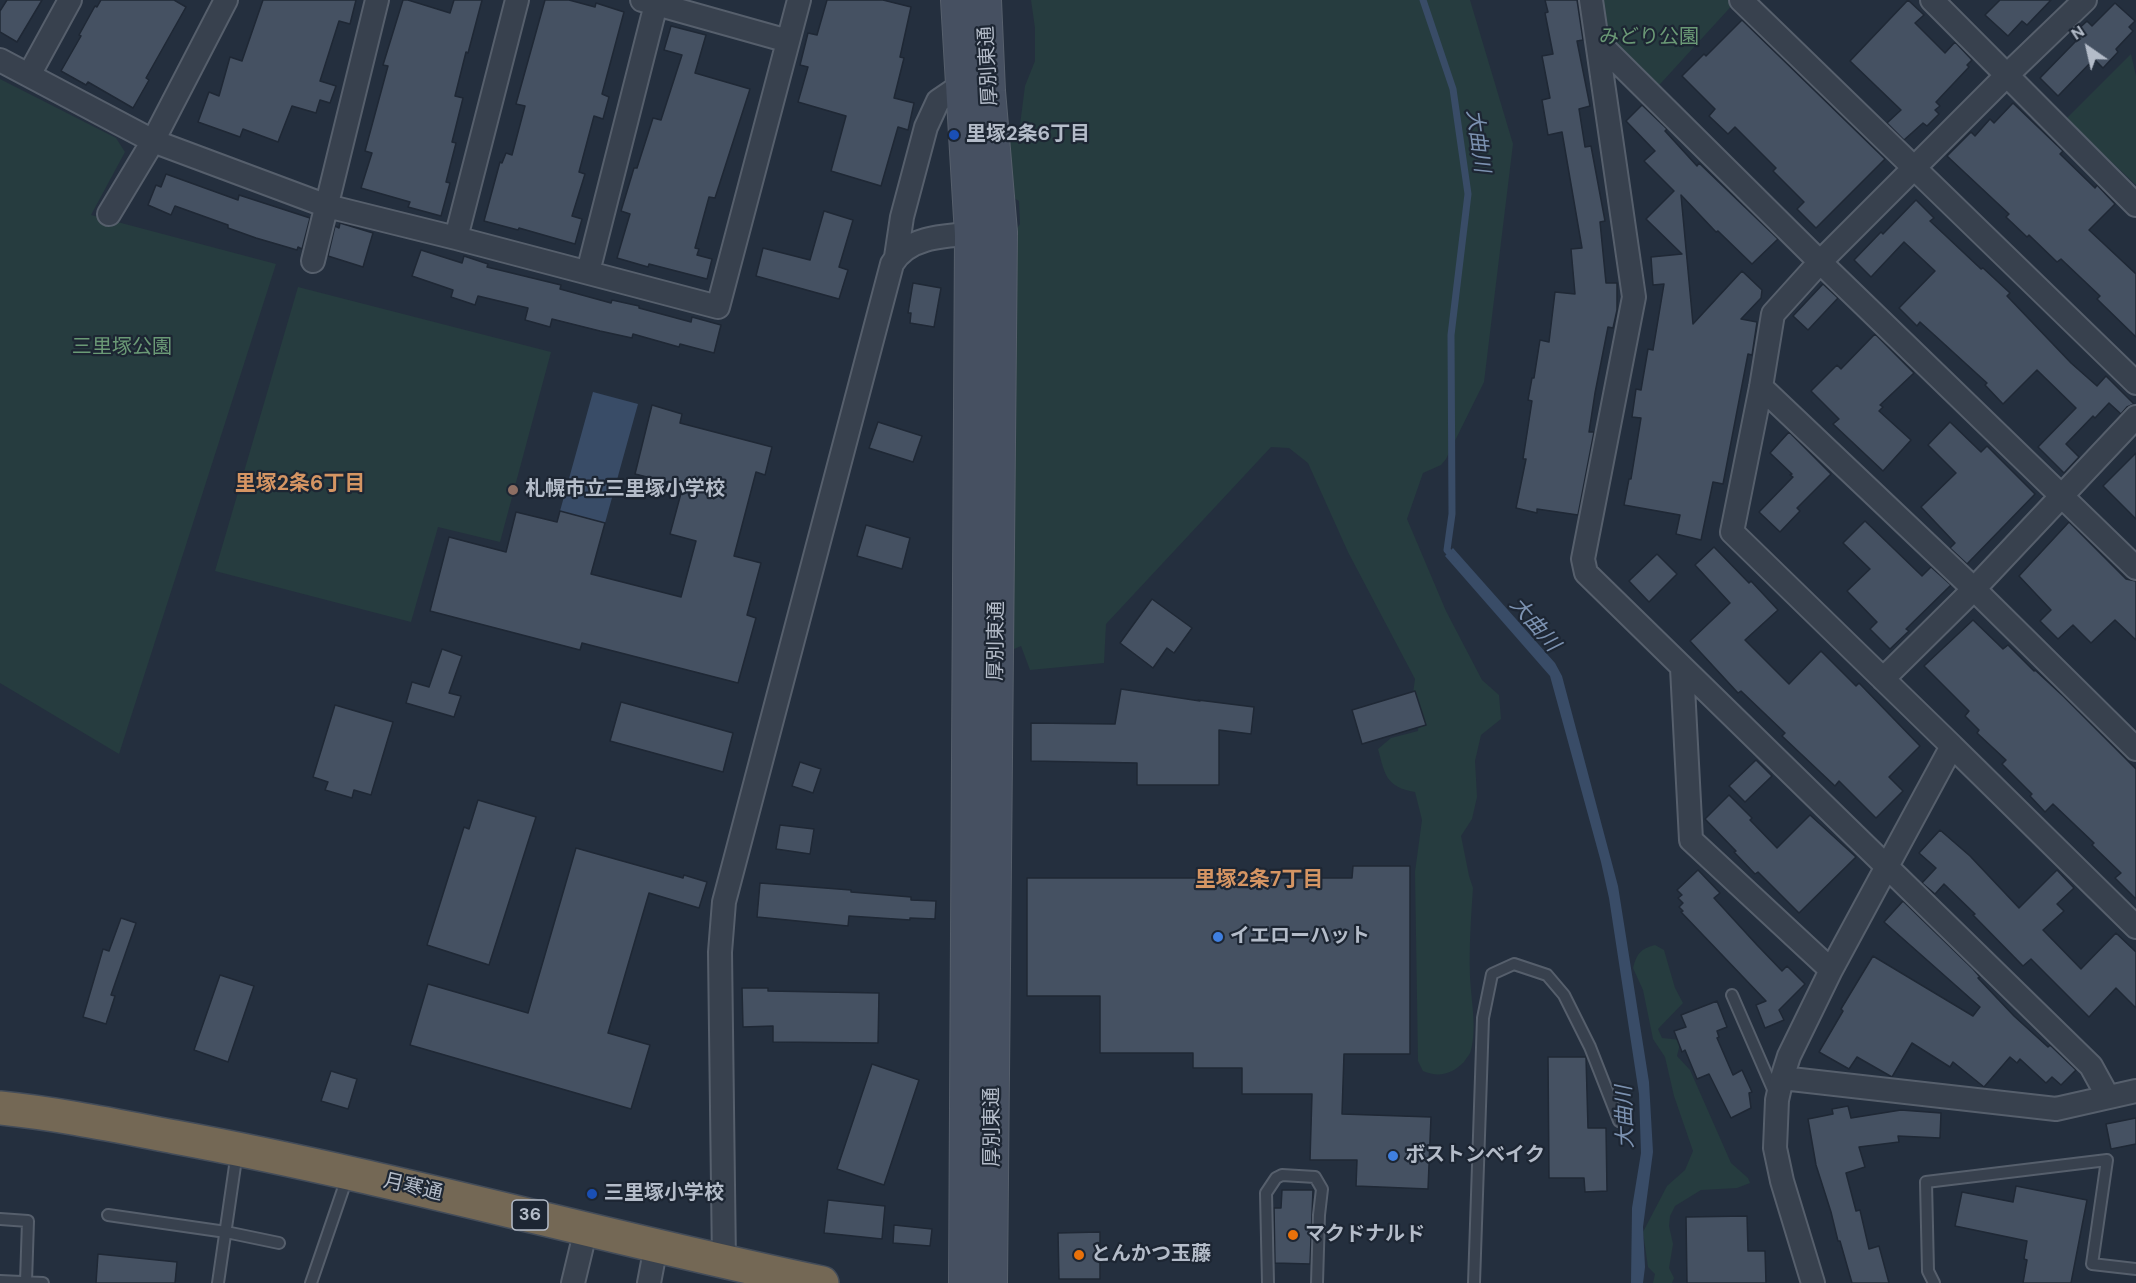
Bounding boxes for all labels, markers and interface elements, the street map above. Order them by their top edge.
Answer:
north arrow [2058,18,2118,78]
text: N [2067,21,2088,45]
street label: 厚別東通 [975,25,1003,107]
park label: みどり公園 [1599,26,1699,50]
water label: 大曲川 [1460,108,1494,174]
place label: 里塚2条6丁目 [966,123,1090,147]
marker: 里塚2条6丁目 [947,128,961,142]
park label: 三里塚公園 [72,336,172,360]
district label: 里塚2条6丁目 [235,471,365,497]
place label: 札幌市立三里塚小学校 [525,478,725,502]
marker: 札幌市立三里塚小学校 [506,483,520,497]
water label: 大曲川 [1504,593,1564,657]
street label: 厚別東通 [984,601,1010,681]
district label: 里塚2条7丁目 [1195,867,1323,893]
place label: イエローハット [1230,925,1370,949]
marker: イエローハット [1211,930,1225,944]
water label: 大曲川 [1612,1085,1640,1149]
street label: 厚別東通 [981,1087,1005,1167]
place label: ボストンベイク [1405,1144,1545,1168]
marker: ボストンベイク [1386,1149,1400,1163]
street label: 月寒通 [381,1170,445,1206]
place label: 三里塚小学校 [604,1182,724,1206]
marker: 三里塚小学校 [585,1187,599,1201]
road number: 36 [512,1200,548,1230]
place label: マクドナルド [1305,1223,1425,1247]
marker: マクドナルド [1286,1228,1300,1242]
place label: とんかつ玉藤 [1091,1243,1211,1267]
marker: とんかつ玉藤 [1072,1248,1086,1262]

